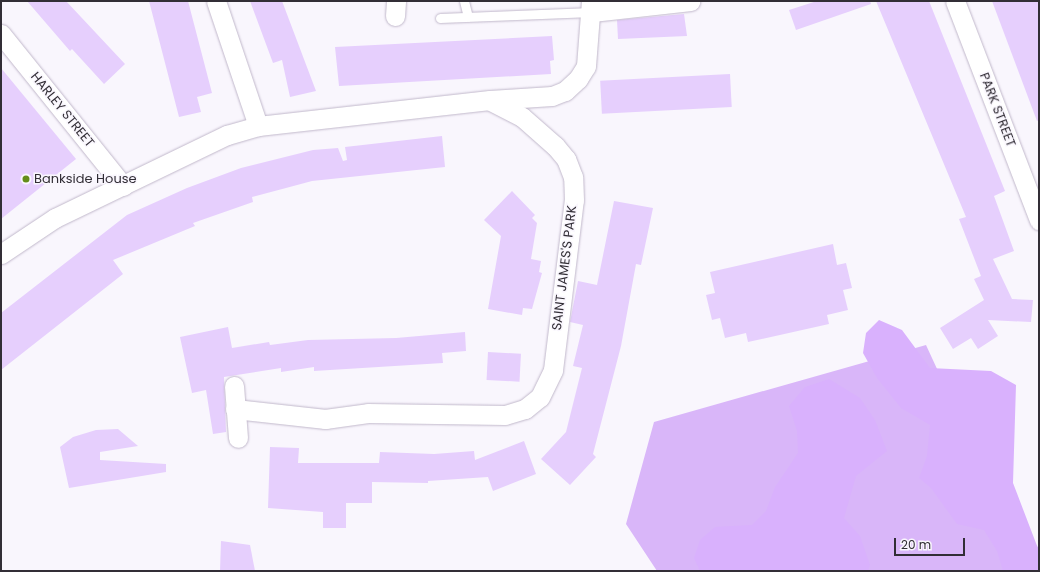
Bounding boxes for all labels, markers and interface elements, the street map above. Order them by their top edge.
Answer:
street label: HARLEY STREET [27,69,97,151]
street label: PARK STREET [976,71,1018,149]
place label: Bankside House [34,171,137,187]
marker: Bankside House [21,174,31,184]
street label: SAINT JAMES'S PARK [550,205,580,331]
scale bar [896,530,967,556]
text: 20 m [901,536,931,553]

